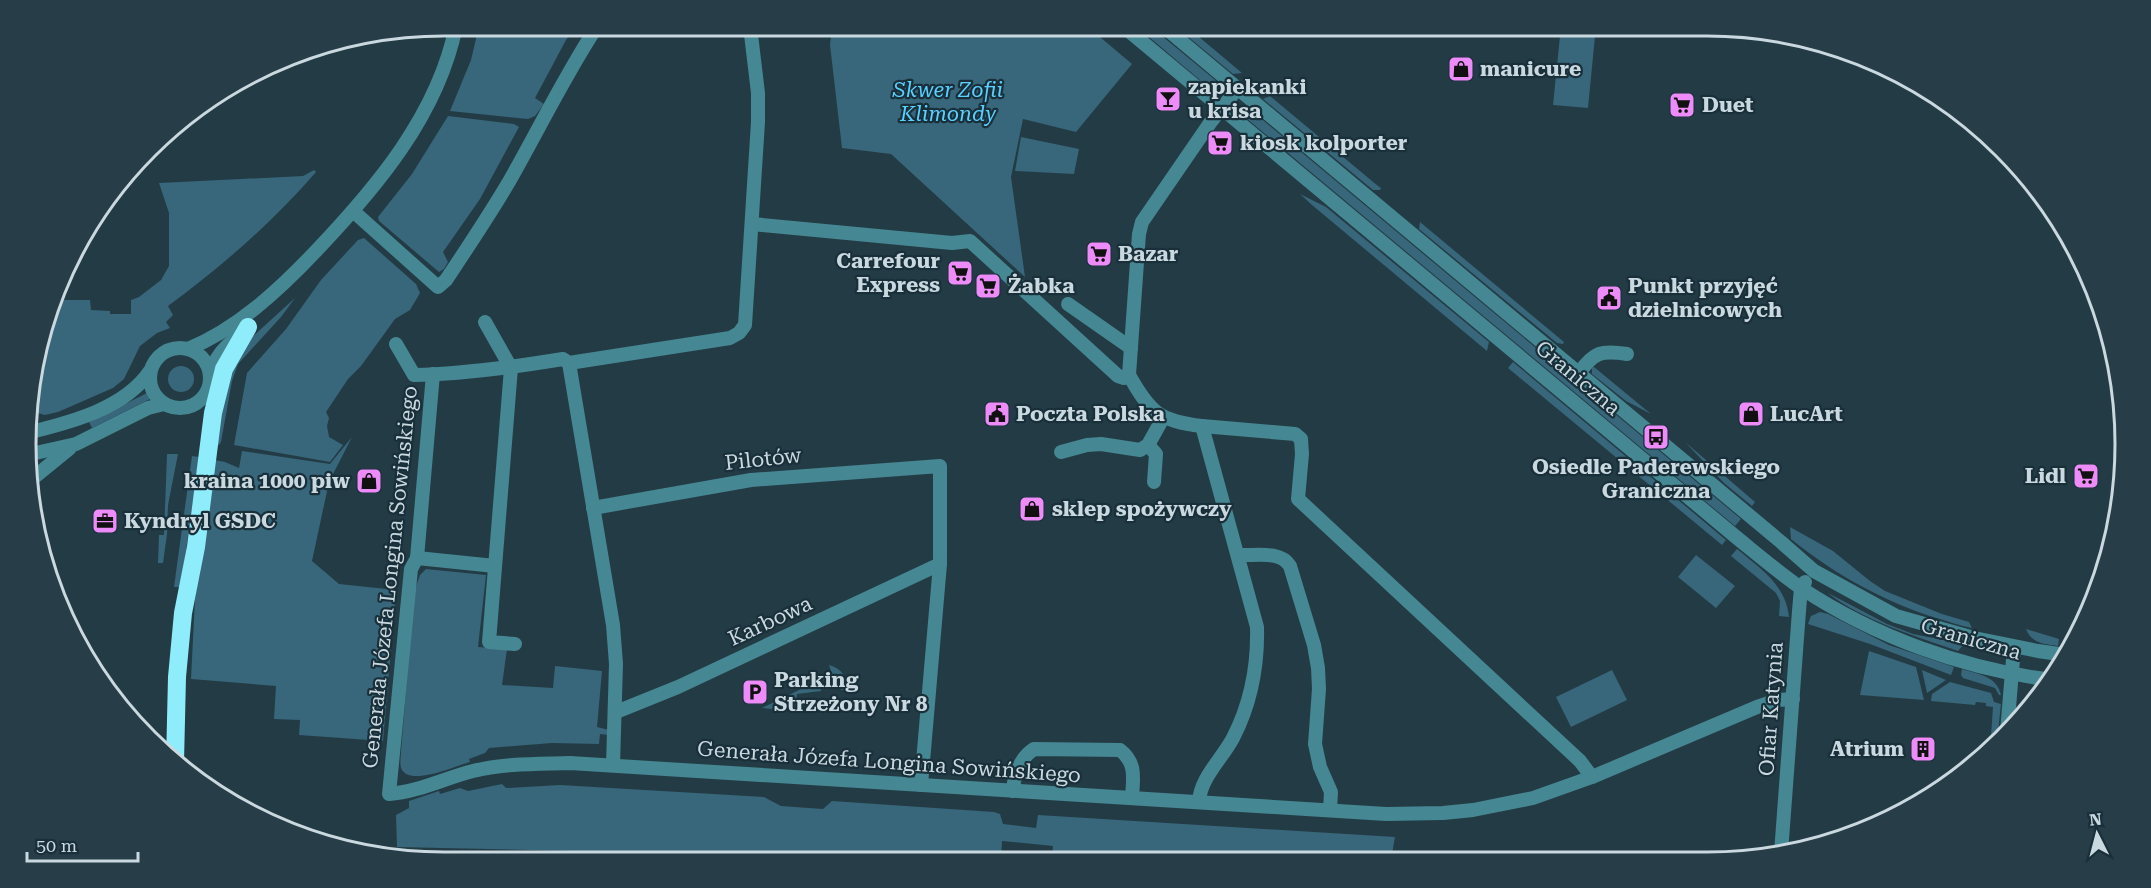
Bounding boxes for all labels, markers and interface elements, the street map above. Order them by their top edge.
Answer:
shop icon: manicure [1446,54,1476,84]
place label: manicure [1480,57,1581,81]
place label: zapiekanki u krisa [1188,75,1307,123]
park label: Skwer Zofii Klimondy [892,78,1003,126]
bar icon: zapiekanki u krisa [1153,84,1183,114]
supermarket icon: Duet [1667,90,1697,120]
place label: Duet [1702,93,1754,117]
supermarket icon: kiosk kolporter [1205,128,1235,158]
place label: kiosk kolporter [1240,131,1408,155]
supermarket icon: Bazar [1084,239,1114,269]
place label: Bazar [1118,242,1179,266]
place label: Carrefour Express [836,249,940,297]
supermarket icon: Carrefour Express [945,258,975,288]
supermarket icon: Żabka [973,271,1003,301]
place label: Żabka [1008,273,1075,298]
place label: Punkt przyjęć dzielnicowych [1628,274,1782,322]
public building icon: Punkt przyjęć dzielnicowych [1594,283,1624,313]
street label: Graniczna [1531,336,1626,421]
street label: Generała Józefa Longina Sowińskiego [358,385,422,769]
public building icon: Poczta Polska [982,399,1012,429]
shop icon: LucArt [1736,399,1766,429]
place label: Poczta Polska [1016,402,1166,426]
place label: LucArt [1770,402,1843,426]
bus stop icon: Osiedle Paderewskiego Graniczna [1641,422,1671,452]
street label: Pilotów [723,443,803,475]
place label: Osiedle Paderewskiego Graniczna [1532,455,1780,503]
supermarket icon: Lidl [2071,461,2101,491]
place label: Lidl [2025,464,2066,488]
shop icon: kraina 1000 piw [354,466,384,496]
place label: kraina 1000 piw [184,469,350,493]
shop icon: sklep spożywczy [1017,494,1047,524]
place label: sklep spożywczy [1052,497,1232,521]
office icon: Kyndryl GSDC [90,506,120,536]
place label: Kyndryl GSDC [124,509,276,533]
street label: Karbowa [724,591,816,651]
street label: Graniczna [1918,613,2024,665]
street label: Ofiar Katynia [1754,641,1788,777]
place label: Parking Strzeżony Nr 8 [774,668,928,716]
parking icon: Parking Strzeżony Nr 8 [740,677,770,707]
building icon: Atrium [1908,734,1938,764]
street label: Generała Józefa Longina Sowińskiego [696,737,1082,787]
place label: Atrium [1830,737,1904,761]
north arrow [2067,804,2127,864]
text: N [2088,809,2103,830]
scale bar [27,825,138,863]
text: 50 m [36,835,77,856]

